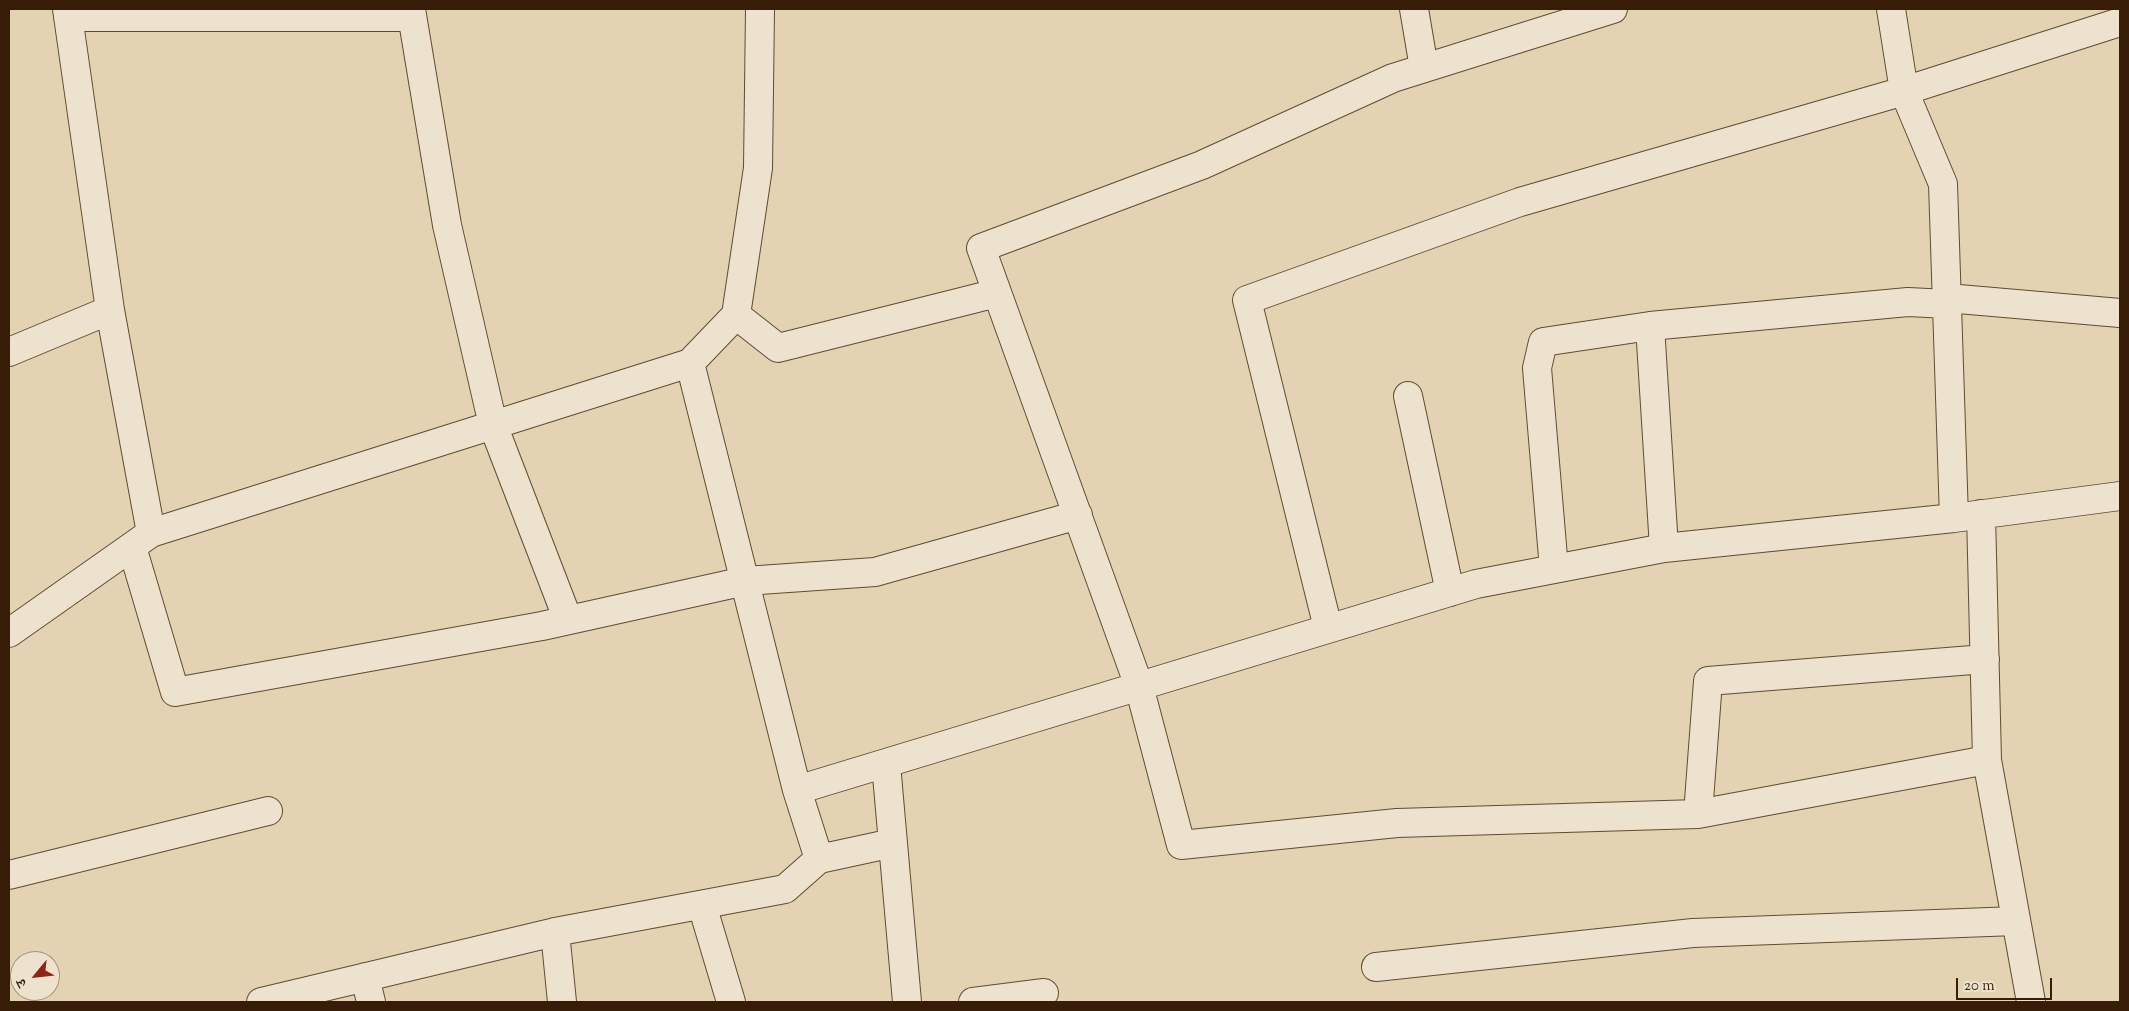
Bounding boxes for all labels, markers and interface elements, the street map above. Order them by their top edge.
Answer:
north arrow [10,951,60,1001]
scale bar [1959,968,2055,1000]
text: उ [12,975,33,990]
text: 20 m [1964,976,1995,997]

